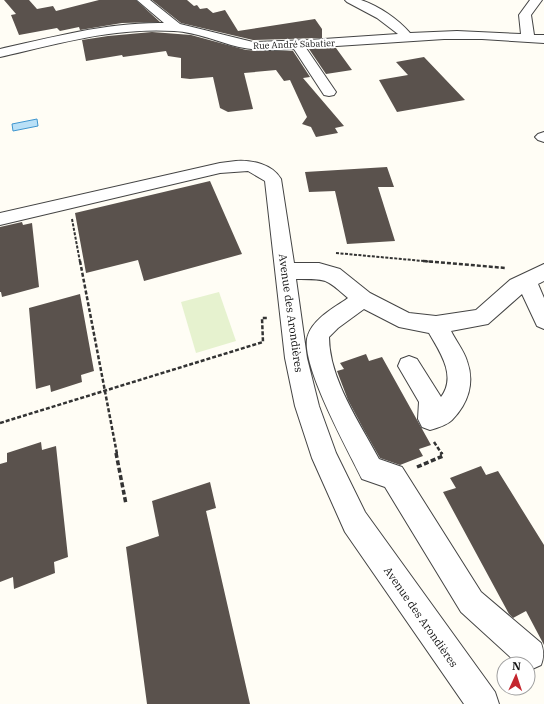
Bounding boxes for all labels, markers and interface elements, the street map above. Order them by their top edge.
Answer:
street label: Rue André Sabatier [253,37,335,51]
street label: Avenue des Arondières [276,253,306,373]
street label: Avenue des Arondières [381,564,461,670]
north arrow [496,656,536,696]
text: N [512,659,522,673]

